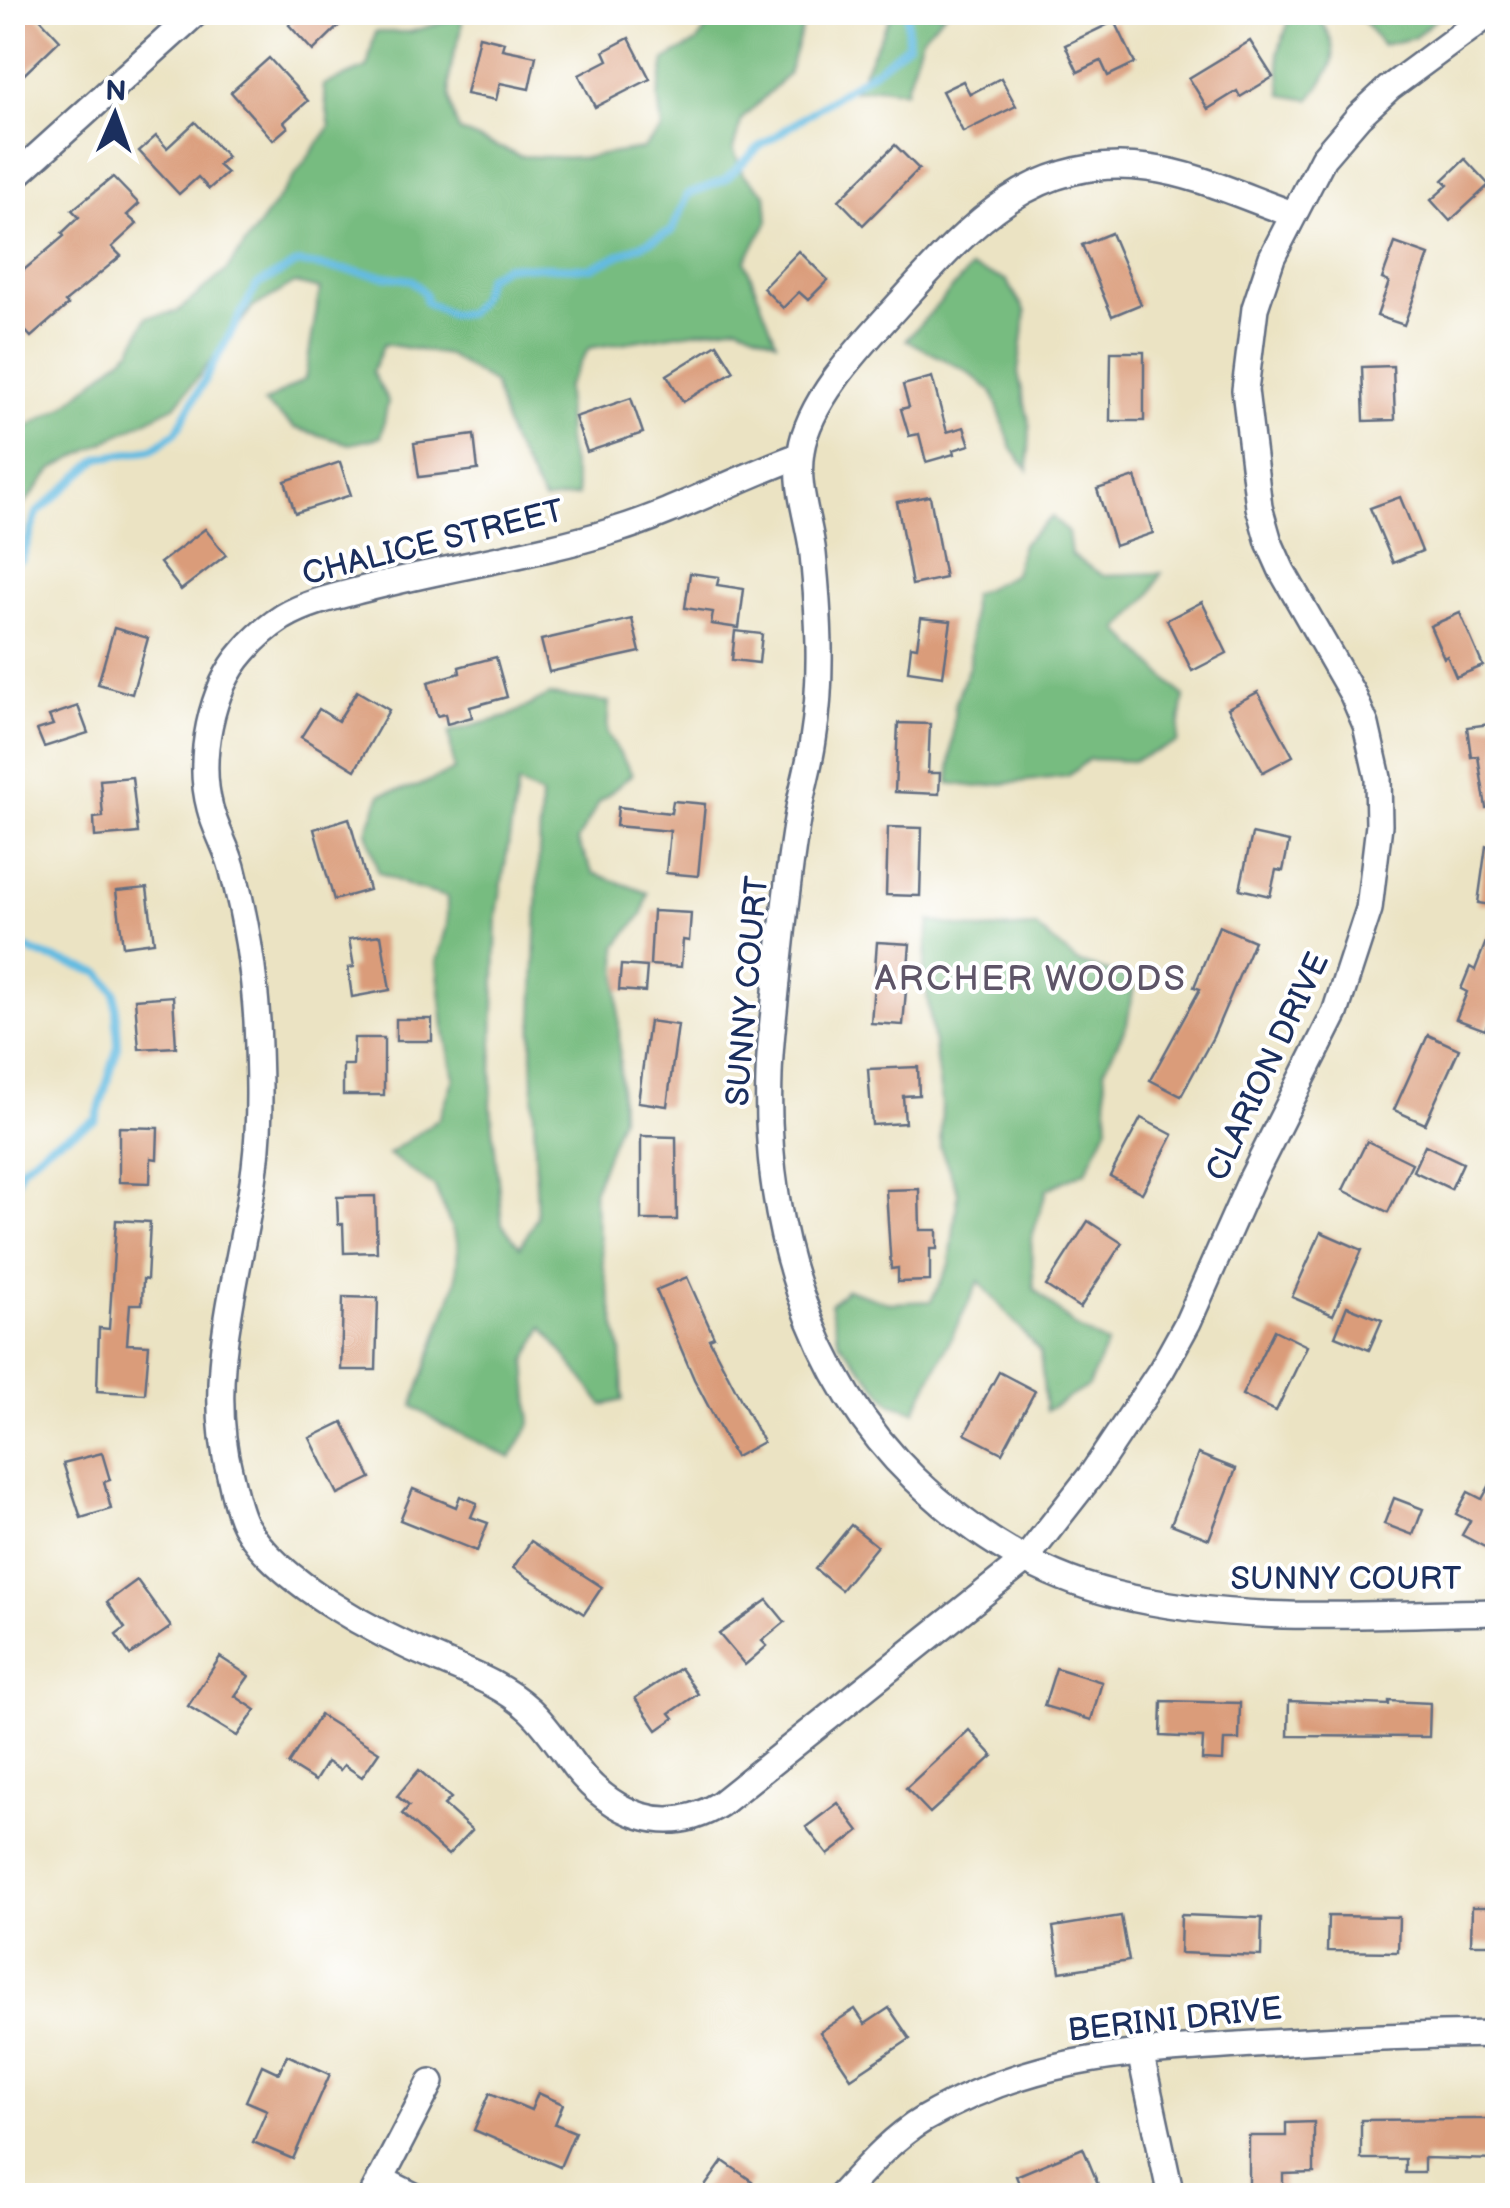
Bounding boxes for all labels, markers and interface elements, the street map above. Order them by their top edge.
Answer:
north arrow [65,65,165,165]
text: N [105,75,127,108]
street label: CHALICE STREET [298,492,568,594]
street label: SUNNY COURT [719,874,777,1108]
street label: CLARION DRIVE [1198,947,1338,1187]
district label: ARCHER WOODS [875,958,1187,1001]
street label: SUNNY COURT [1231,1560,1461,1599]
street label: BERINI DRIVE [1066,1989,1284,2051]

